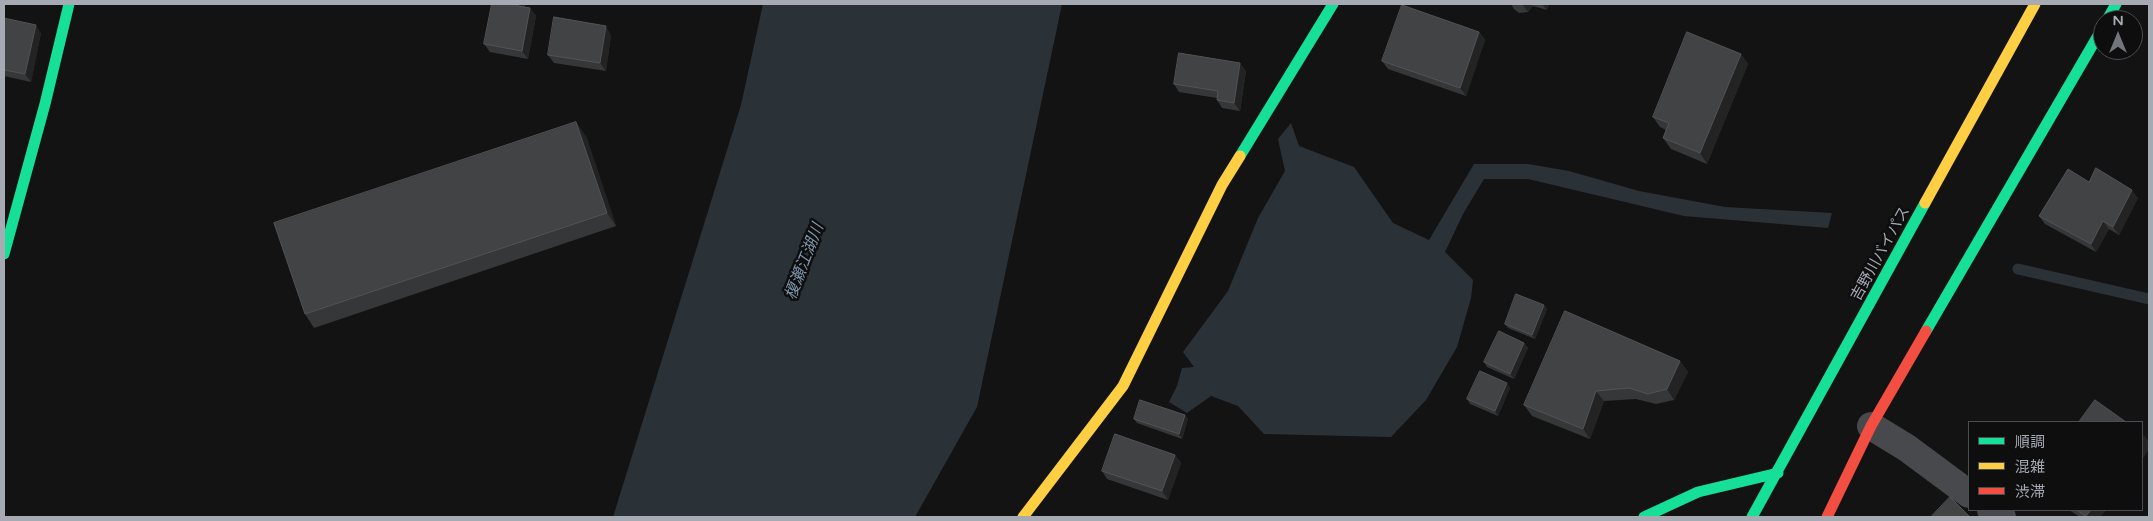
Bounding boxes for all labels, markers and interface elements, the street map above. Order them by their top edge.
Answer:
north arrow [2093,10,2143,60]
text: N [2112,12,2124,29]
street label: 吉野川バイパス [1848,204,1914,304]
water label: 榎瀬江湖川 [782,221,828,303]
legend [1968,421,2143,511]
text: 順調 [2015,433,2045,451]
text: 混雑 [2015,458,2045,476]
text: 渋滞 [2015,483,2045,501]

